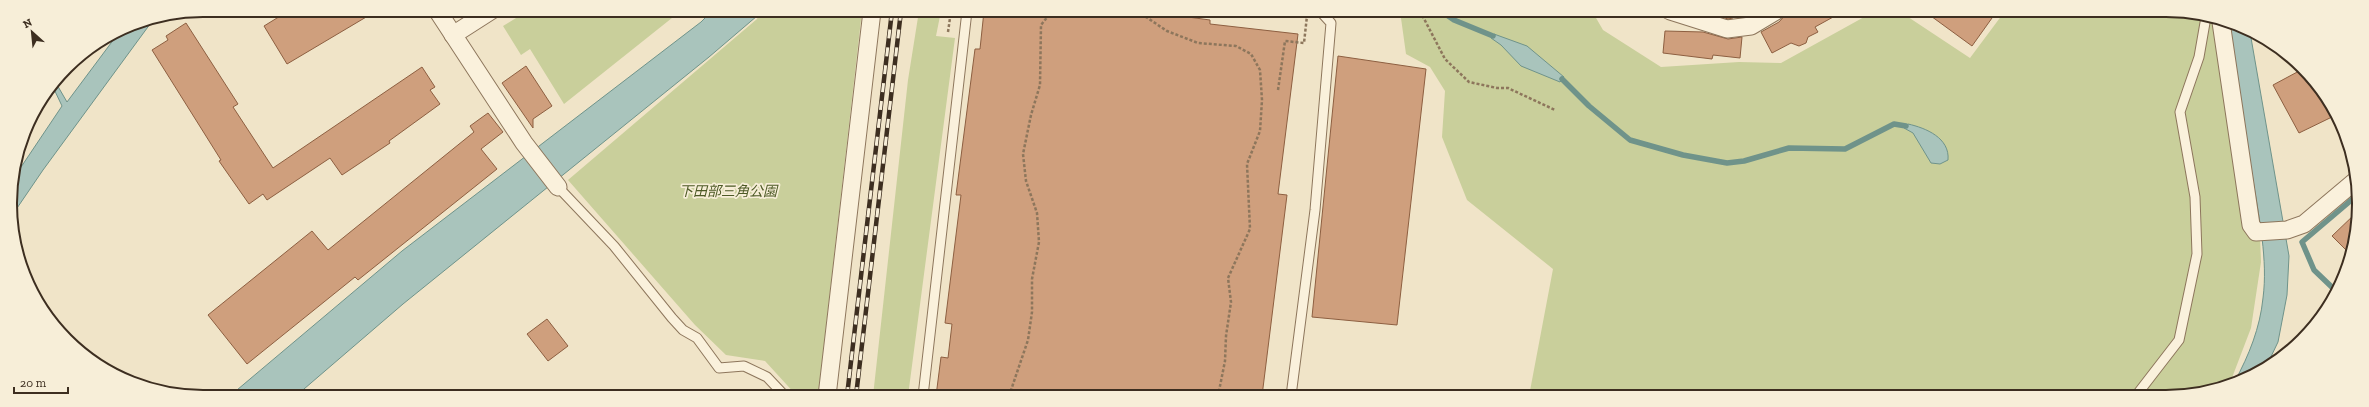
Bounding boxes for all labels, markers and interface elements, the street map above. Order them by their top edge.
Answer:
north arrow [12,12,52,52]
text: N [21,16,35,31]
park label: 下田部三角公園 [679,183,779,200]
scale bar [14,369,68,395]
text: 20 m [20,376,47,390]

